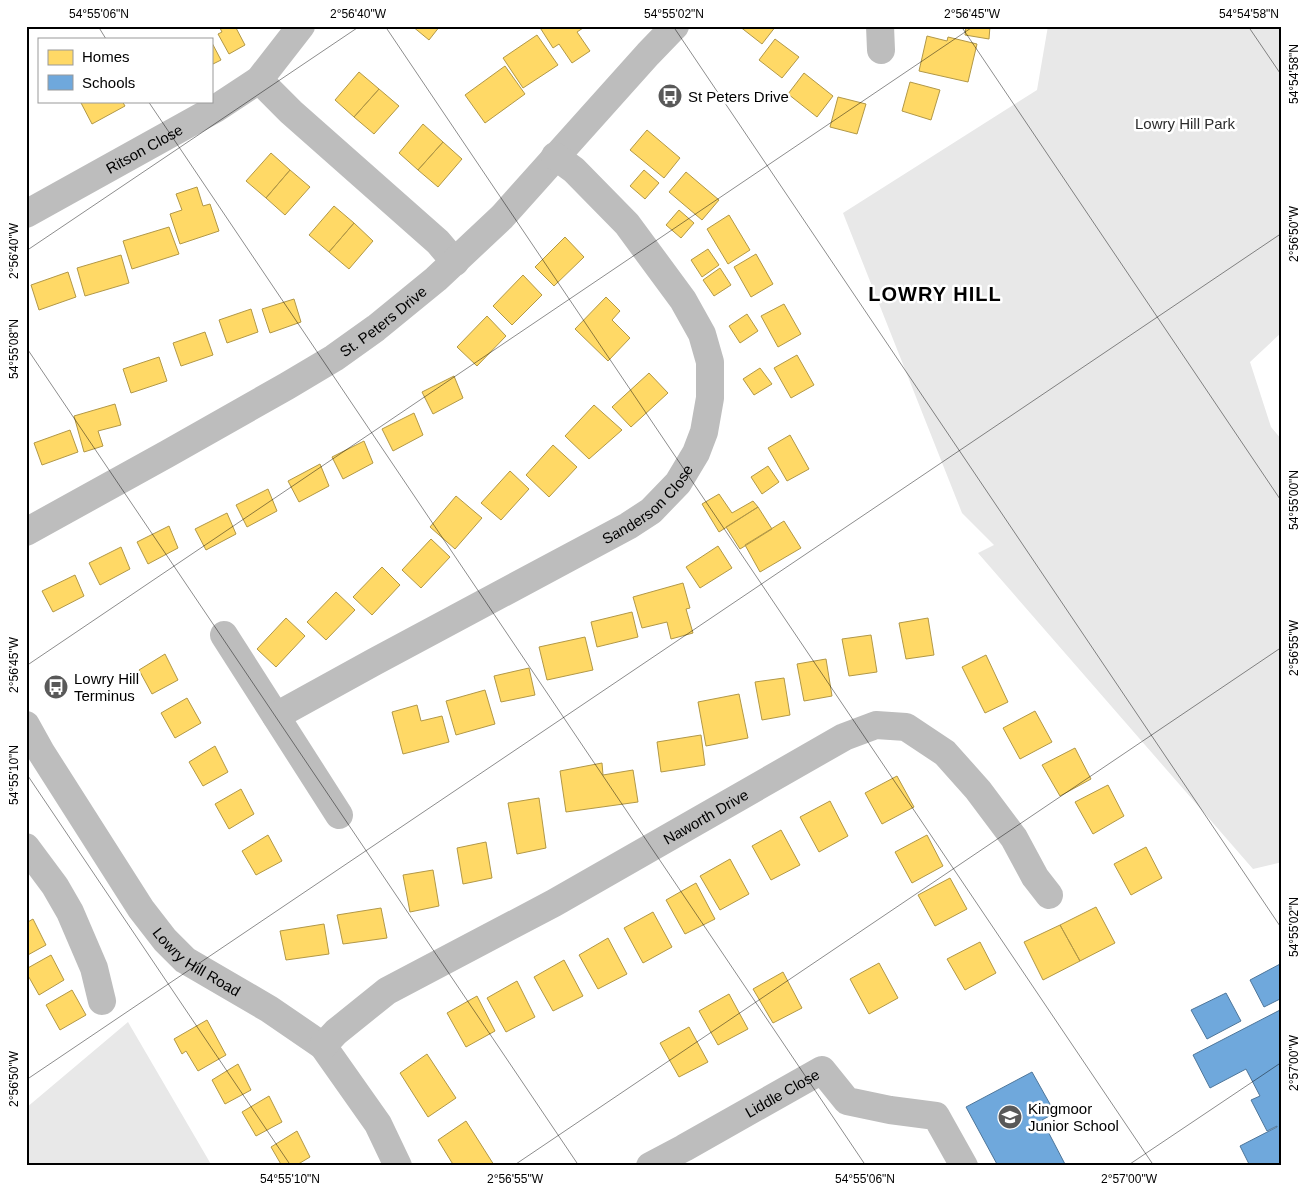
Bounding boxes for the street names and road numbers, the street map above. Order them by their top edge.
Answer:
street label: Ritson Close [103,120,185,177]
street label: St. Peters Drive [336,282,430,360]
street label: Sanderson Close [599,461,696,547]
street label: Naworth Drive [660,785,751,847]
street label: Lowry Hill Road [150,924,244,999]
street label: Liddle Close [742,1065,822,1120]

